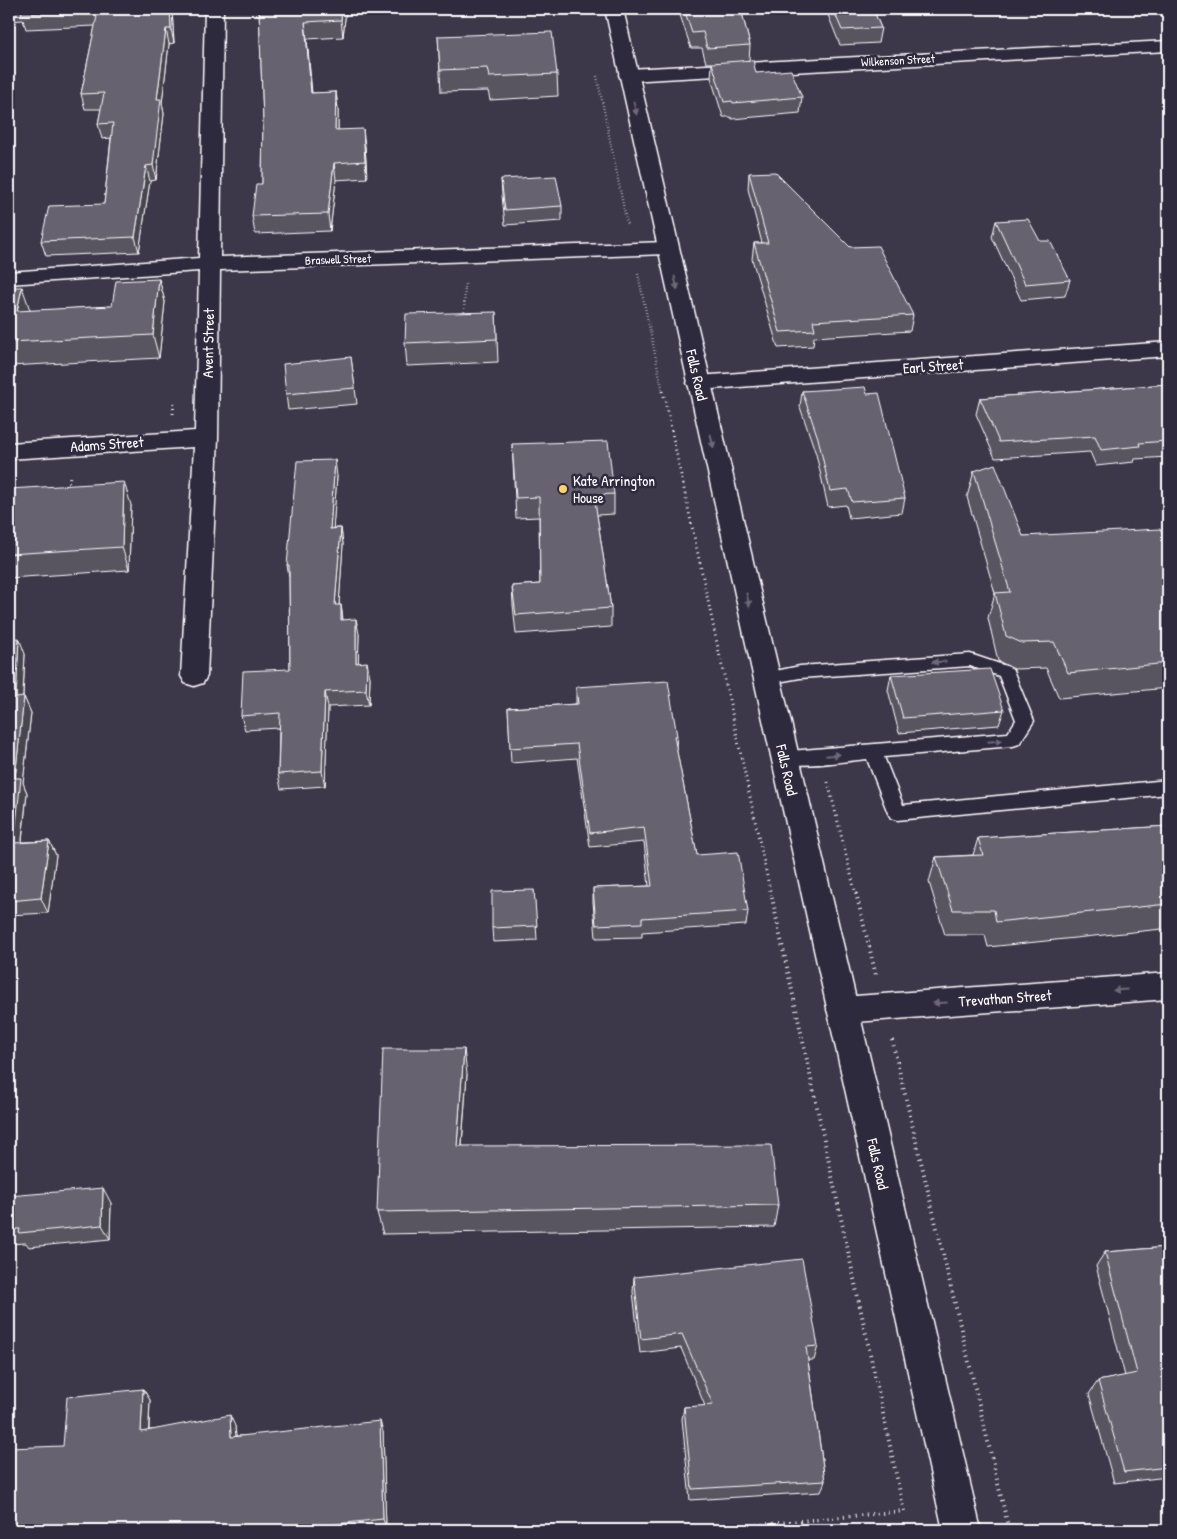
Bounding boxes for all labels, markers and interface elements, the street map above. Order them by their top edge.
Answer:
street label: Wilkenson Street [861,50,936,70]
one-way arrow [631,100,639,115]
street label: Braswell Street [305,249,372,269]
one-way arrow [672,276,680,292]
street label: Avent Street [197,307,219,378]
street label: Falls Road [681,346,713,403]
street label: Earl Street [902,353,965,379]
street label: Adams Street [70,431,145,457]
one-way arrow [708,434,716,449]
place label: Kate Arrington House [573,470,655,508]
marker: Kate Arrington House [557,483,569,495]
one-way arrow [745,592,753,608]
one-way arrow [930,658,946,666]
one-way arrow [987,737,1003,745]
street label: Falls Road [771,741,803,798]
one-way arrow [825,751,841,759]
street label: Trevathan Street [958,984,1053,1012]
one-way arrow [1111,986,1127,994]
one-way arrow [932,999,948,1007]
street label: Falls Road [862,1135,894,1192]

